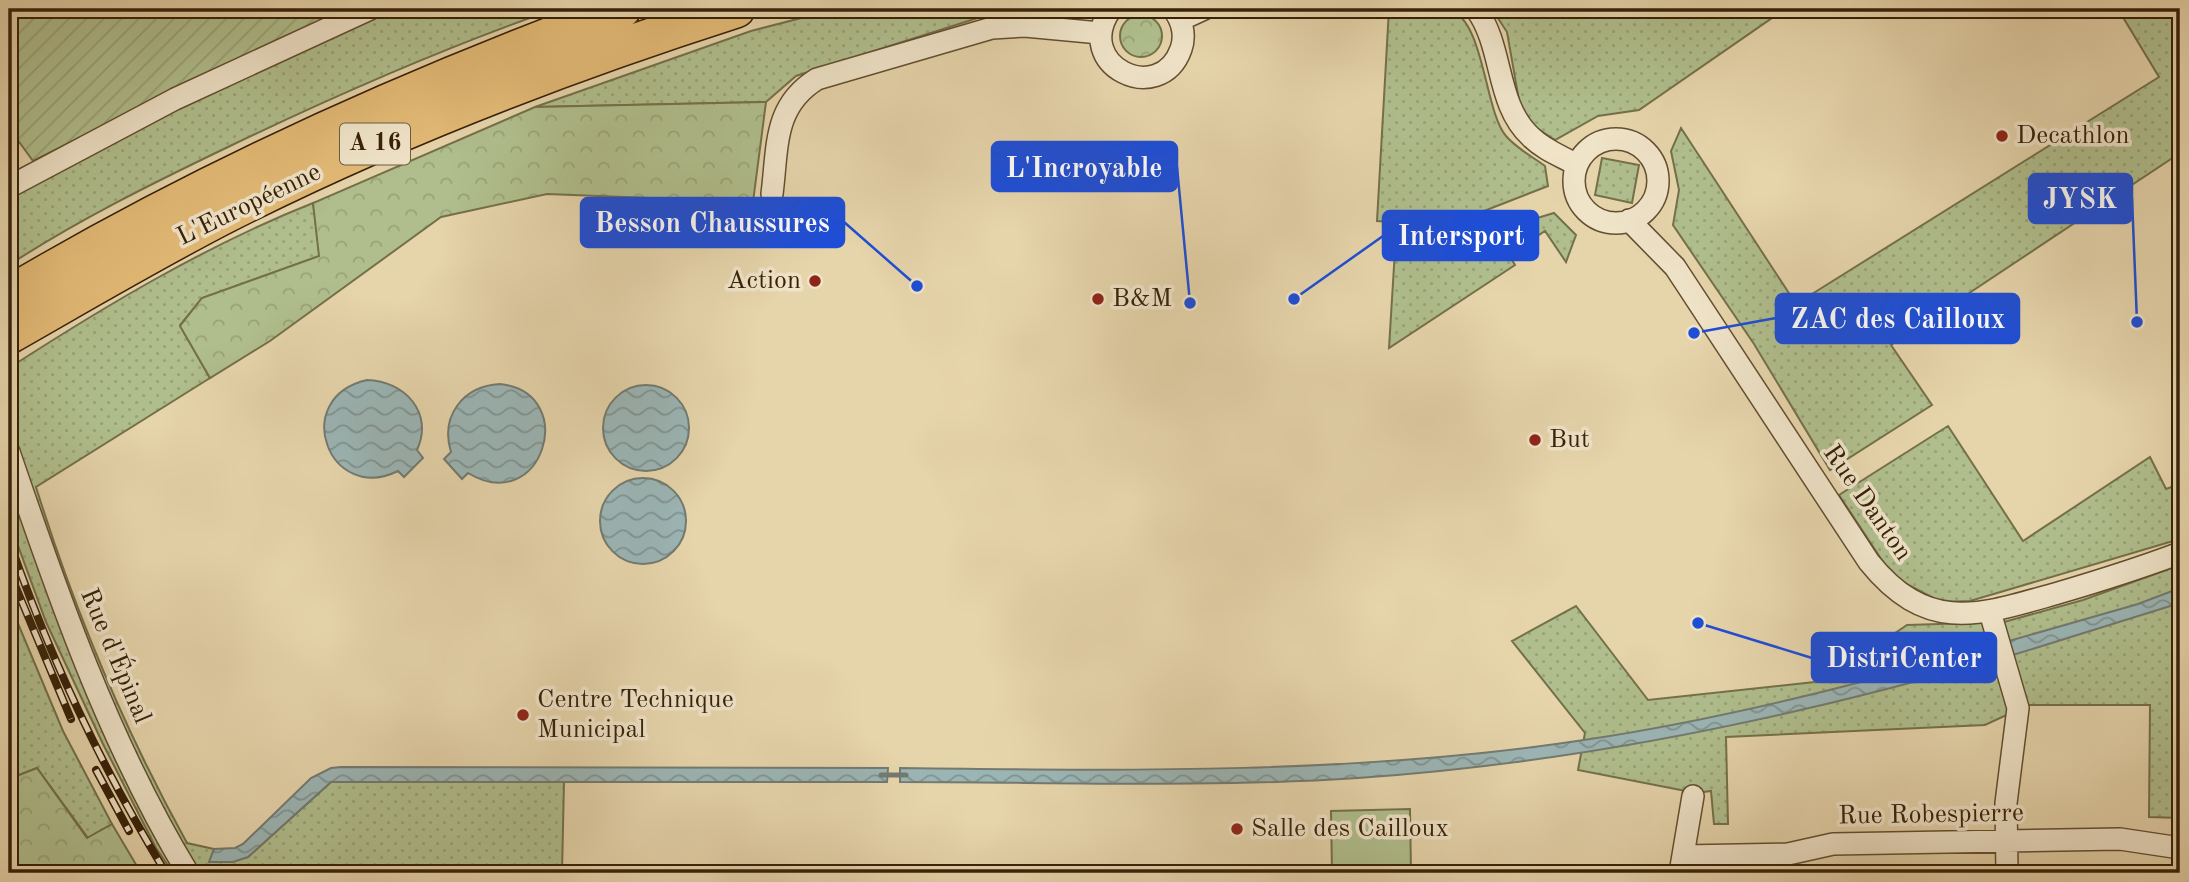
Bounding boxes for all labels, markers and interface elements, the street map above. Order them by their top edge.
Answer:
place label: Decathlon [2016,123,2130,149]
road number: A 16 [340,124,410,164]
marker: Decathlon [1994,128,2010,144]
callout: L'Incroyable [992,142,1177,191]
text: L'Incroyable [1005,156,1163,184]
street label: L'Européenne [173,159,325,251]
callout: JYSK [2029,174,2132,223]
text: JYSK [2043,187,2117,215]
callout: Besson Chaussures [581,198,844,247]
text: Besson Chaussures [594,211,830,239]
callout: Intersport [1383,211,1538,260]
text: Intersport [1397,224,1525,252]
place label: Action [727,268,801,294]
marker: Action [807,273,823,289]
place label: B&M [1112,286,1172,312]
marker: B&M [1090,291,1106,307]
callout: ZAC des Cailloux [1776,294,2019,343]
text: ZAC des Cailloux [1791,307,2005,335]
place label: But [1549,427,1590,453]
marker: But [1527,432,1543,448]
street label: Rue Danton [1818,440,1916,566]
street label: Rue d'Épinal [75,583,159,727]
callout: DistriCenter [1812,633,1996,682]
text: DistriCenter [1826,646,1982,674]
place label: Centre Technique Municipal [537,687,734,743]
marker: Centre Technique Municipal [515,707,531,723]
street label: Rue Robespierre [1838,800,2024,830]
place label: Salle des Cailloux [1251,816,1449,842]
marker: Salle des Cailloux [1229,821,1245,837]

